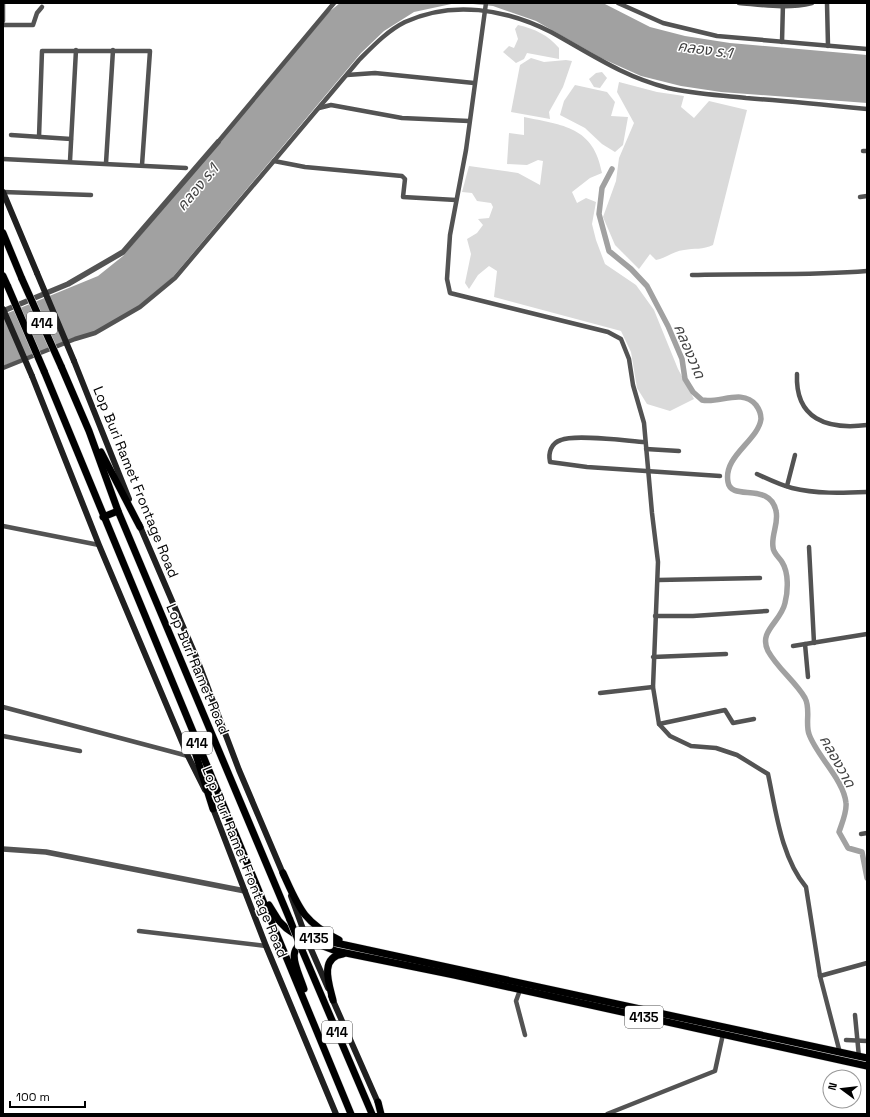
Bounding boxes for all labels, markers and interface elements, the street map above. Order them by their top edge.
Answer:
water label: คลอง ร.1 [676,36,735,62]
water label: คลอง ร.1 [172,158,223,214]
road number: 414 [27,312,57,334]
water label: คลองวาด [670,321,710,382]
street label: Lop Buri Ramet Frontage Road [89,384,183,580]
street label: Lop Buri Ramet Road [162,601,234,737]
water label: คลองวาด [816,731,861,791]
road number: 414 [182,732,212,754]
street label: Lop Buri Ramet Frontage Road [198,764,292,960]
road number: 4135 [295,927,333,949]
road number: 4135 [625,1006,663,1028]
road number: 414 [322,1021,352,1043]
north arrow [822,1069,862,1109]
text: N [825,1081,840,1092]
scale bar [10,1083,85,1109]
text: 100 m [16,1089,50,1105]

